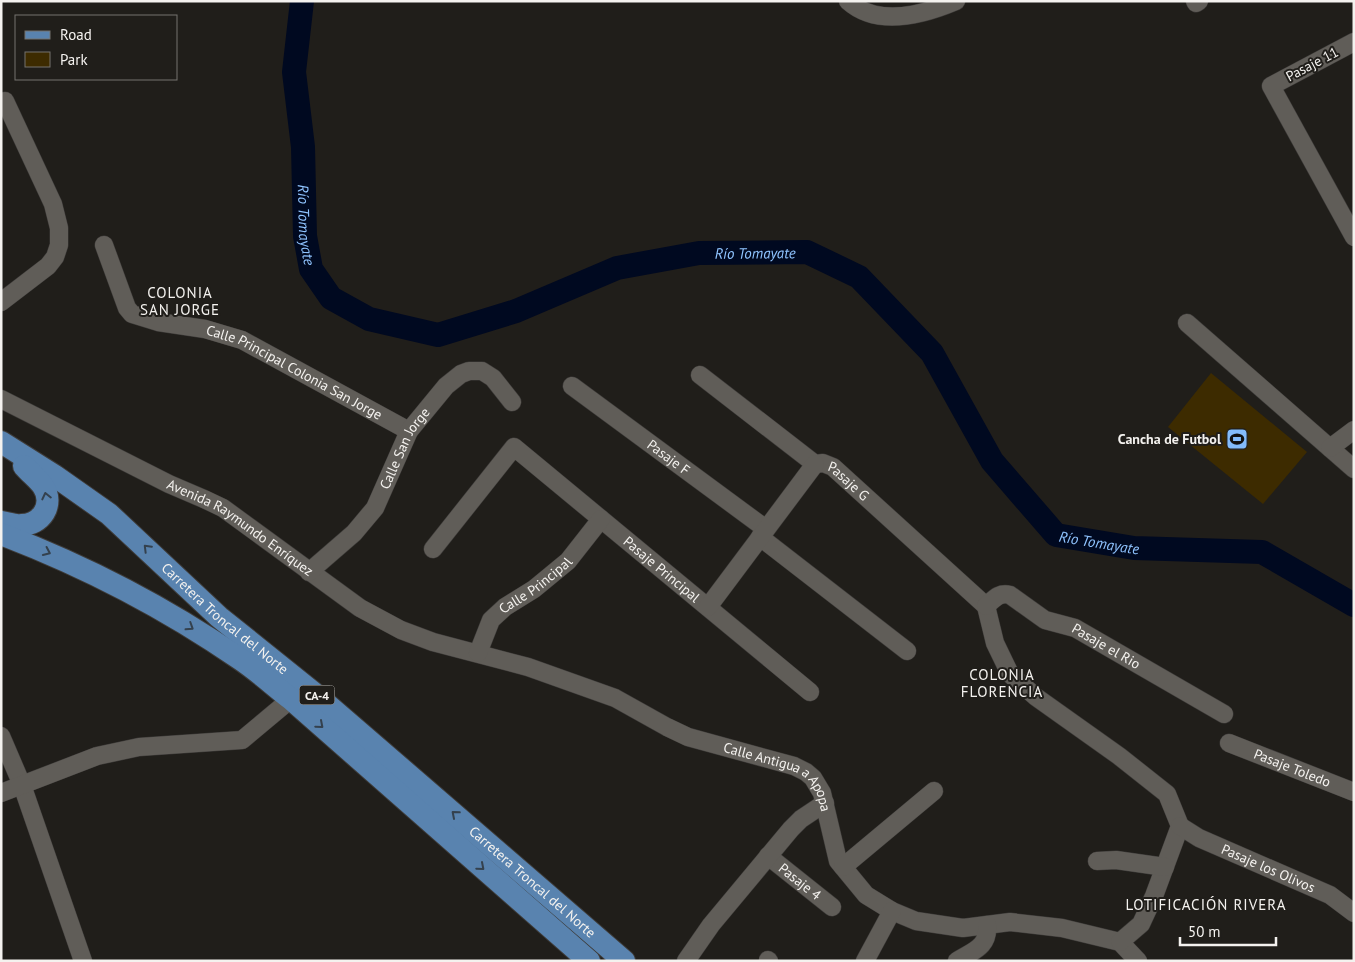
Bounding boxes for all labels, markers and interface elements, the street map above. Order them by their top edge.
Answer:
legend [15,15,178,80]
text: Road [60,25,92,44]
street label: Pasaje 11 [1283,43,1341,85]
text: Park [60,50,88,69]
water label: Río Tomayate [294,184,320,267]
water label: Río Tomayate [715,243,796,262]
district label: COLONIA SAN JORGE [140,283,220,319]
street label: Calle Principal Colonia San Jorge [204,321,385,424]
street label: Calle San Jorge [375,404,434,492]
sports icon: Cancha de Futbol [1225,427,1249,451]
place label: Cancha de Futbol [1118,430,1222,448]
street label: Pasaje F [644,435,694,479]
street label: Pasaje G [826,457,873,505]
street label: Avenida Raymundo Enríquez [164,475,317,580]
one-way arrow [41,491,52,500]
water label: Río Tomayate [1058,526,1140,558]
street label: Pasaje Principal [620,532,704,606]
one-way arrow [41,545,50,555]
one-way arrow [143,545,152,554]
street label: Calle Principal [495,554,576,617]
street label: Carretera Troncal del Norte [158,559,292,678]
street label: Pasaje el Rio [1069,619,1144,673]
one-way arrow [185,621,194,630]
district label: COLONIA FLORENCIA [961,665,1043,701]
road number: CA-4 [300,686,334,704]
one-way arrow [314,719,323,728]
street label: Calle Antigua a Apopa [721,738,835,813]
street label: Pasaje Toledo [1251,745,1333,791]
one-way arrow [452,811,461,820]
street label: Carretera Troncal del Norte [465,822,600,942]
street label: Pasaje los Olivos [1219,840,1318,896]
street label: Pasaje 4 [775,859,825,904]
one-way arrow [476,861,485,870]
district label: LOTIFICACIÓN RIVERA [1125,895,1287,914]
scale bar [1180,914,1276,946]
text: 50 m [1188,922,1221,941]

